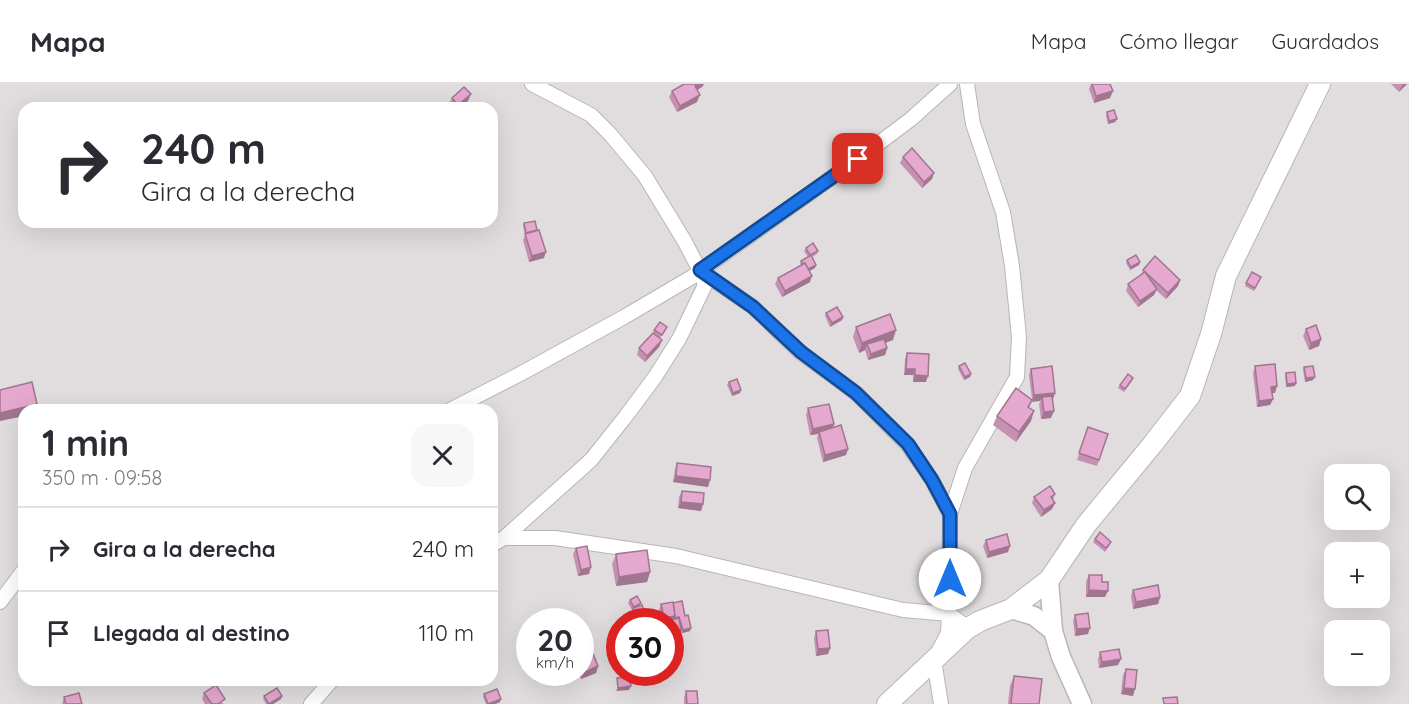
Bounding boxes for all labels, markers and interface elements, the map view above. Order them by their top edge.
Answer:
text: Mapa [30,24,106,59]
text: Mapa [1031,28,1086,54]
text: Cómo llegar [1119,28,1238,54]
text: Guardados [1271,28,1379,54]
text: 240 m [141,122,266,175]
icon: right [42,126,120,204]
pin [832,133,883,184]
icon: arrive [841,142,874,175]
text: Gira a la derecha [141,174,355,208]
text: 1 min [42,420,129,465]
button: close [411,424,474,487]
map controls [1324,464,1390,686]
button: search [1324,464,1390,530]
text: 350 m · 09:58 [42,465,162,490]
icon: right [42,533,75,566]
text: Gira a la derecha [93,535,276,563]
text: 240 m [411,535,474,563]
button: + [1324,542,1390,608]
position arrow [918,547,982,611]
speed limit sign: 30 [606,608,684,686]
icon: arrive [42,617,75,650]
text: Llegada al destino [93,619,290,647]
text: 110 m [419,619,474,647]
button: − [1324,620,1390,686]
text: 20 [537,621,573,659]
text: km/h [536,653,574,672]

